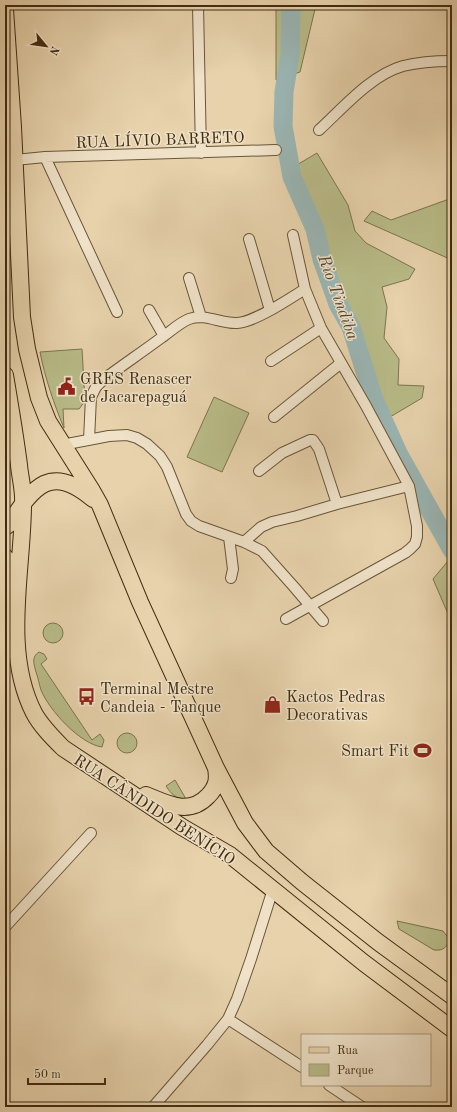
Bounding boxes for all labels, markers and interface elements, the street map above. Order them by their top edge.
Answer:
north arrow [26,26,66,66]
text: N [46,44,60,57]
street label: RUA LÍVIO BARRETO [75,126,245,152]
water label: Rio Tindiba [314,252,361,343]
place label: GRES Renascer de Jacarepaguá [80,372,192,406]
public building icon: GRES Renascer de Jacarepaguá [57,377,77,397]
place label: Terminal Mestre Candeia - Tanque [100,682,221,716]
bus stop icon: Terminal Mestre Candeia - Tanque [77,687,97,707]
place label: Kactos Pedras Decorativas [286,690,385,724]
shop icon: Kactos Pedras Decorativas [263,695,283,715]
sports icon: Smart Fit [412,740,432,760]
place label: Smart Fit [341,744,409,760]
street label: RUA CÂNDIDO BENÍCIO [70,749,240,869]
legend [301,1034,431,1086]
text: Rua [337,1045,358,1057]
scale bar [28,1060,105,1086]
text: Parque [337,1065,374,1077]
text: 50 m [34,1068,61,1081]

